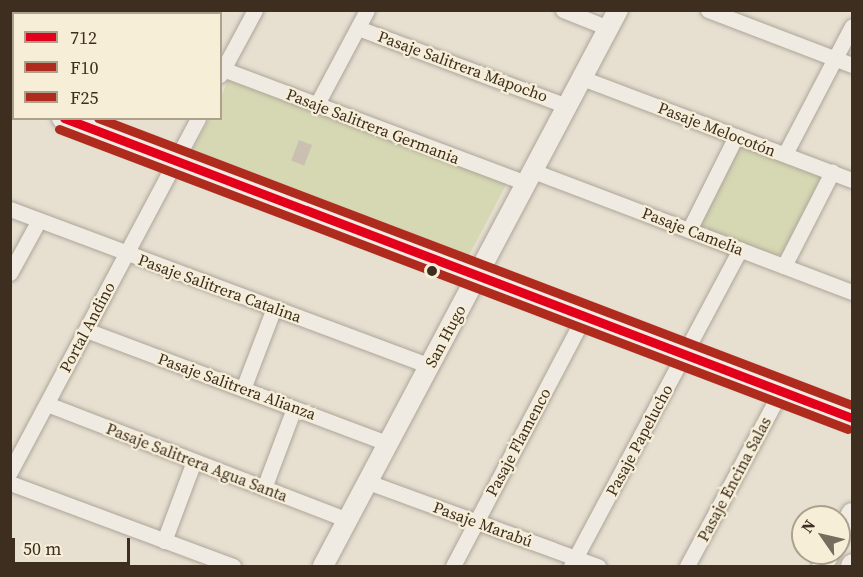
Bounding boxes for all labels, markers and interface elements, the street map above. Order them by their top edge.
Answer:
legend [12,12,222,120]
text: 712 [70,25,97,50]
street label: Pasaje Salitrera Mapocho [375,26,551,106]
text: F10 [70,55,98,80]
street label: Pasaje Salitrera Germania [284,84,462,168]
text: F25 [70,85,98,110]
street label: Pasaje Melocotón [655,98,779,160]
street label: Pasaje Camelia [640,203,746,259]
street label: Pasaje Salitrera Catalina [136,250,304,326]
unlabelled marker [426,265,438,277]
street label: Portal Andino [55,279,119,375]
street label: San Hugo [421,301,469,371]
street label: Pasaje Salitrera Alianza [155,348,319,424]
street label: Pasaje Papelucho [602,381,676,499]
street label: Pasaje Flamenco [481,385,555,499]
street label: Pasaje Encina Salas [693,413,775,545]
street label: Pasaje Salitrera Agua Santa [104,419,290,505]
street label: Pasaje Marabú [431,497,535,551]
north arrow [791,505,851,565]
text: N [795,515,820,537]
scale bar [15,526,134,564]
text: 50 m [23,536,61,561]

